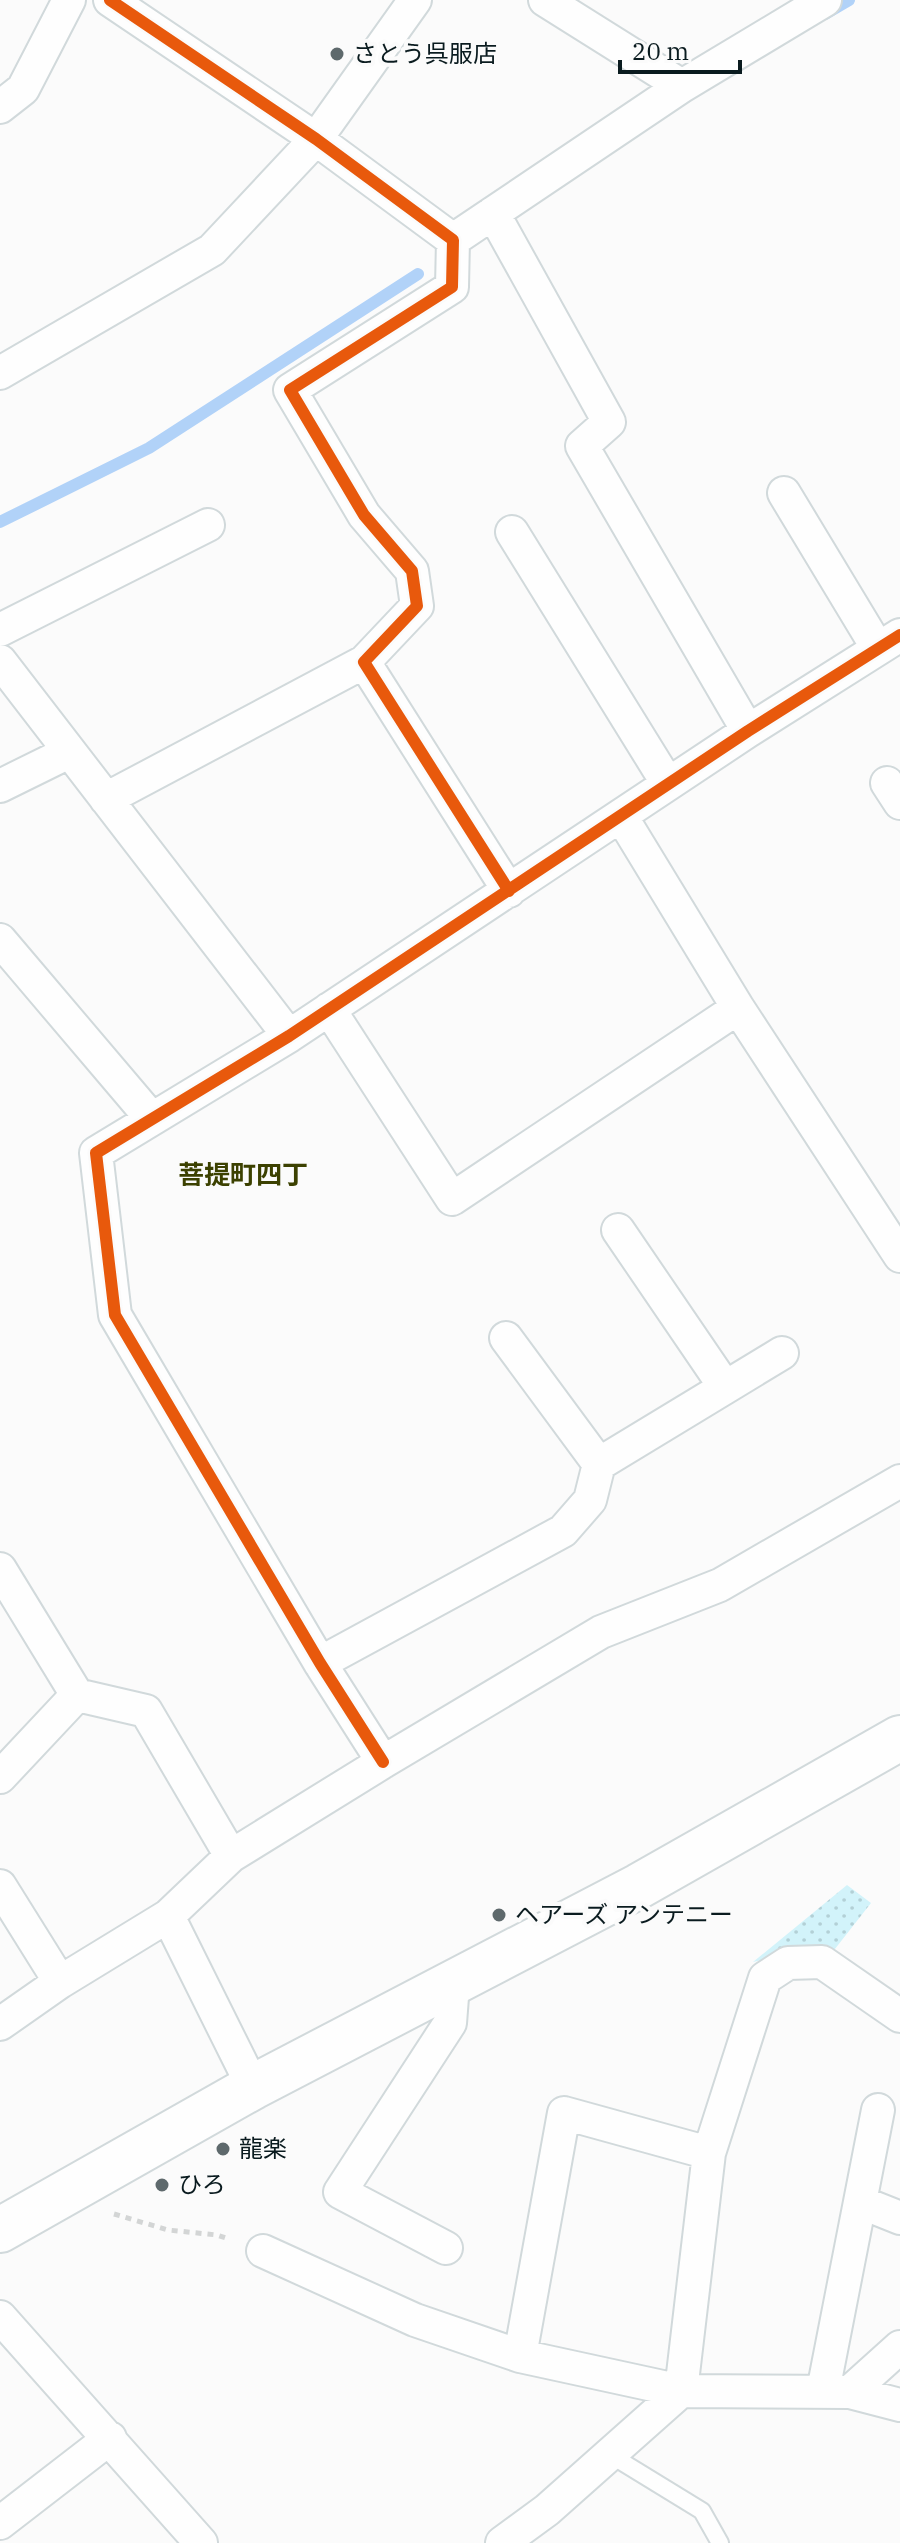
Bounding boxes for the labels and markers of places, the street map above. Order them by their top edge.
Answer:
place label: さとう呉服店 [353,37,497,69]
marker: さとう呉服店 [328,45,346,63]
place label: ヘアーズ アンテニー [515,1898,733,1930]
marker: ヘアーズ アンテニー [490,1906,508,1924]
place label: 龍楽 [239,2132,287,2164]
marker: 龍楽 [214,2140,232,2158]
place label: ひろ [178,2168,226,2200]
marker: ひろ [153,2176,171,2194]

